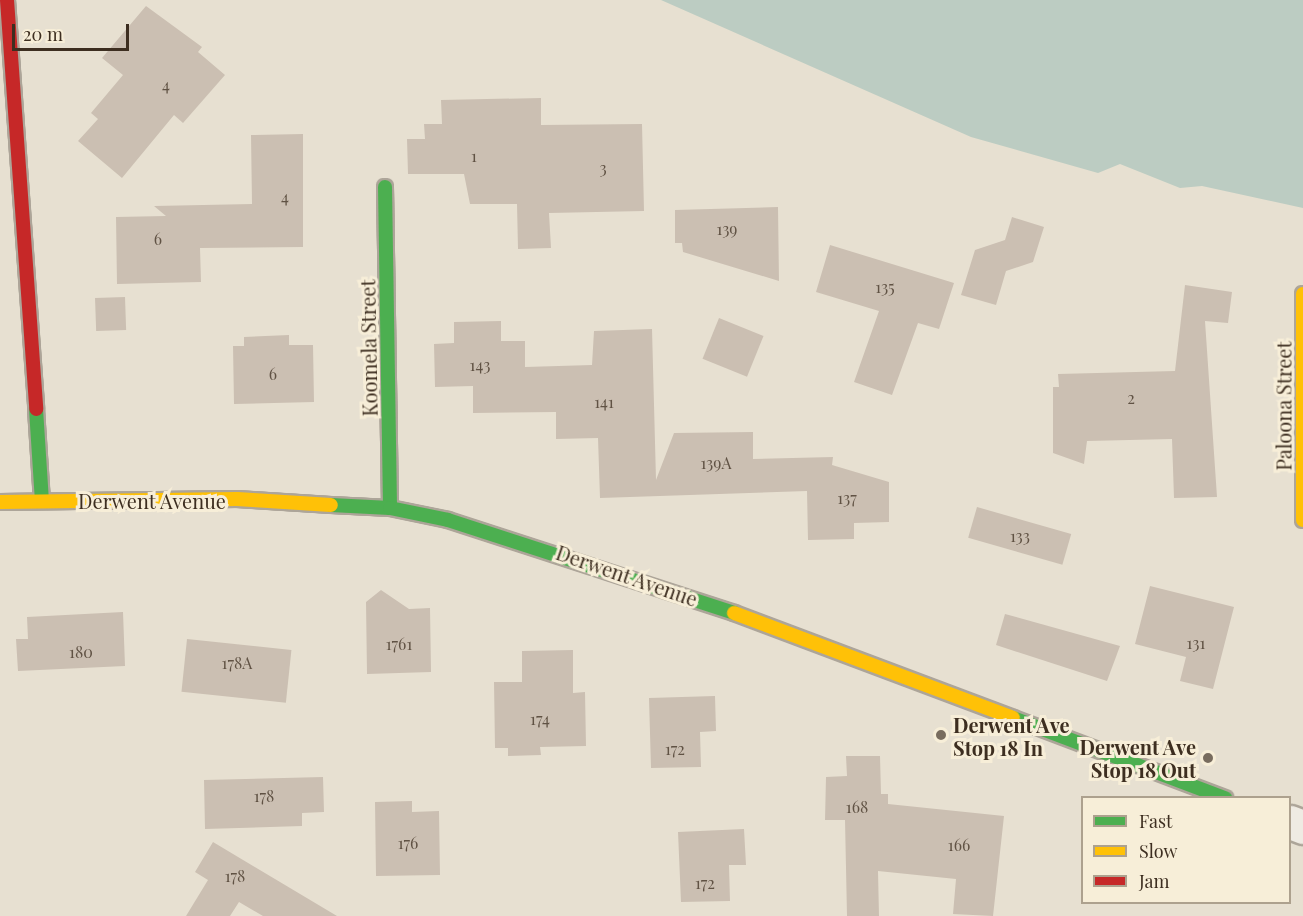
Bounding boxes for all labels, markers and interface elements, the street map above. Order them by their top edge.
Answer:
scale bar [15,12,132,50]
text: 20 m [23,22,63,46]
house number: 4 [162,75,170,95]
house number: 1 [471,146,477,166]
house number: 3 [599,158,607,178]
house number: 4 [281,187,289,207]
house number: 139 [716,219,738,239]
house number: 6 [154,229,162,249]
house number: 135 [875,277,895,297]
street label: Koomela Street [355,279,381,417]
street label: Paloona Street [1271,341,1295,471]
house number: 143 [470,355,490,375]
house number: 6 [269,364,277,384]
house number: 2 [1127,388,1135,408]
house number: 141 [594,392,614,412]
house number: 139A [700,453,732,473]
street label: Derwent Avenue [78,488,226,512]
house number: 137 [837,488,857,508]
house number: 133 [1010,526,1030,546]
street label: Derwent Avenue [553,539,701,611]
house number: 131 [1187,633,1205,653]
house number: 1761 [386,634,412,654]
house number: 180 [69,642,93,662]
house number: 178A [222,653,252,673]
house number: 174 [530,709,550,729]
place label: Derwent Ave Stop 18 In [953,712,1070,759]
marker: Derwent Ave Stop 18 In [934,728,948,742]
place label: Derwent Ave Stop 18 Out [1079,734,1196,781]
house number: 172 [665,739,685,759]
marker: Derwent Ave Stop 18 Out [1201,751,1215,765]
house number: 178 [254,786,274,806]
legend [1081,796,1291,904]
house number: 168 [846,797,868,817]
text: Fast [1139,809,1172,833]
house number: 176 [398,833,418,853]
house number: 166 [948,835,970,855]
text: Slow [1139,839,1177,863]
house number: 178 [225,866,245,886]
text: Jam [1139,869,1169,893]
house number: 172 [695,873,715,893]

